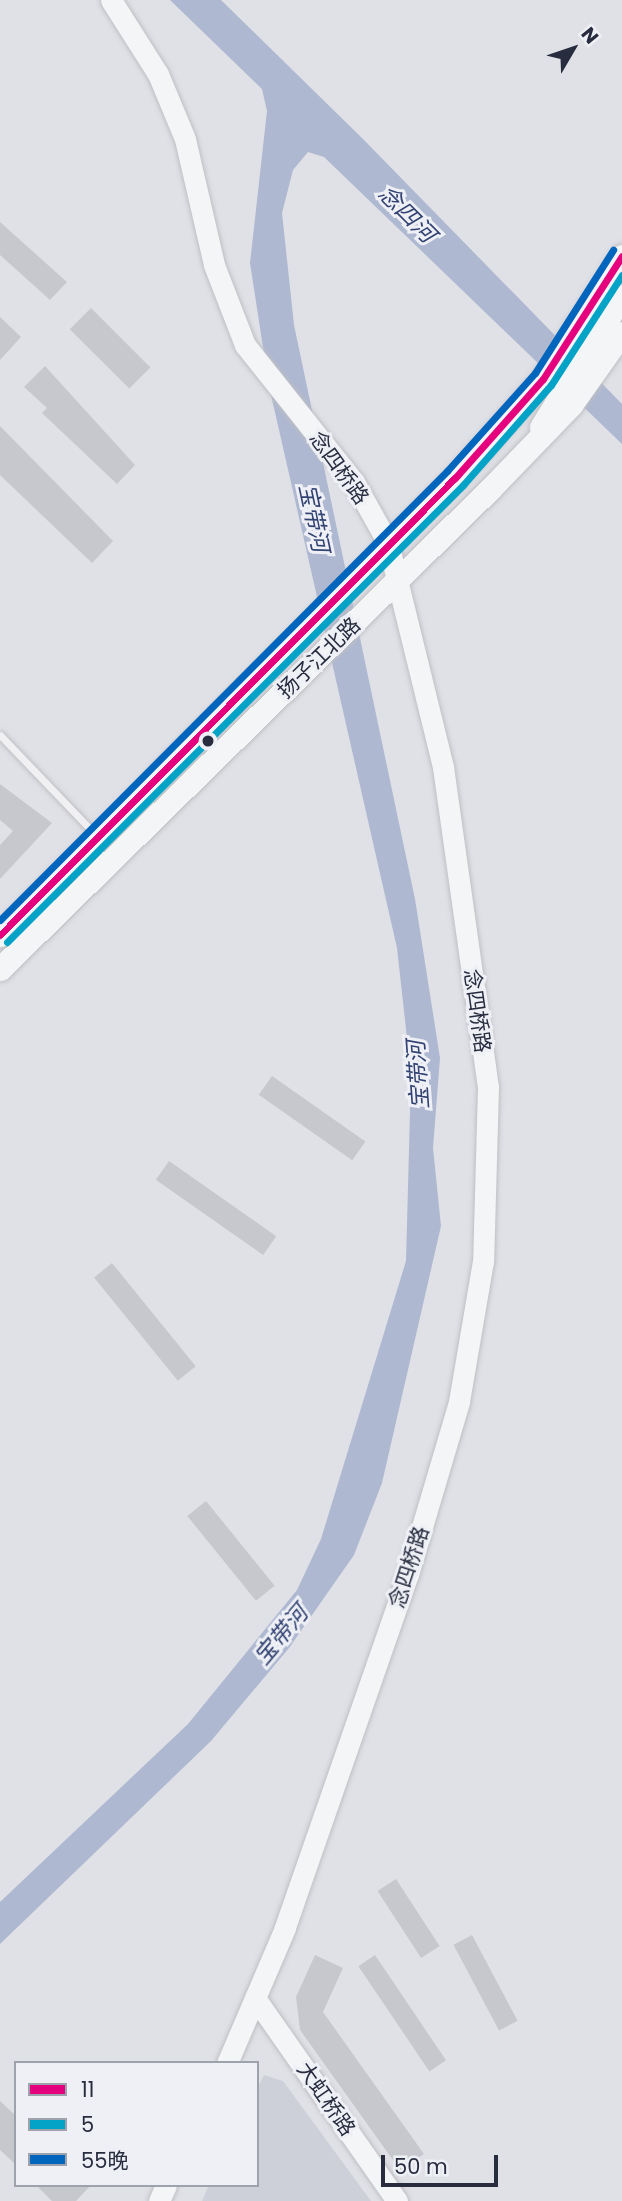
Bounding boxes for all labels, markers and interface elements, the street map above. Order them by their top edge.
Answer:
north arrow [538,14,608,84]
text: N [575,21,605,50]
water label: 念四河 [373,180,441,248]
street label: 念四桥路 [304,427,374,509]
water label: 宝带河 [293,481,335,555]
street label: 扬子江北路 [272,612,366,704]
unlabelled marker [201,734,215,748]
street label: 念四桥路 [459,968,495,1054]
water label: 宝带河 [402,1040,434,1110]
street label: 念四桥路 [384,1523,434,1611]
water label: 宝带河 [248,1600,314,1670]
street label: 大虹桥路 [292,2057,360,2141]
legend [14,2061,259,2187]
text: 11 [81,2075,94,2104]
text: 5 [81,2110,94,2139]
scale bar [384,2142,501,2186]
text: 55晚 [81,2146,128,2175]
text: 50 m [394,2152,448,2181]

